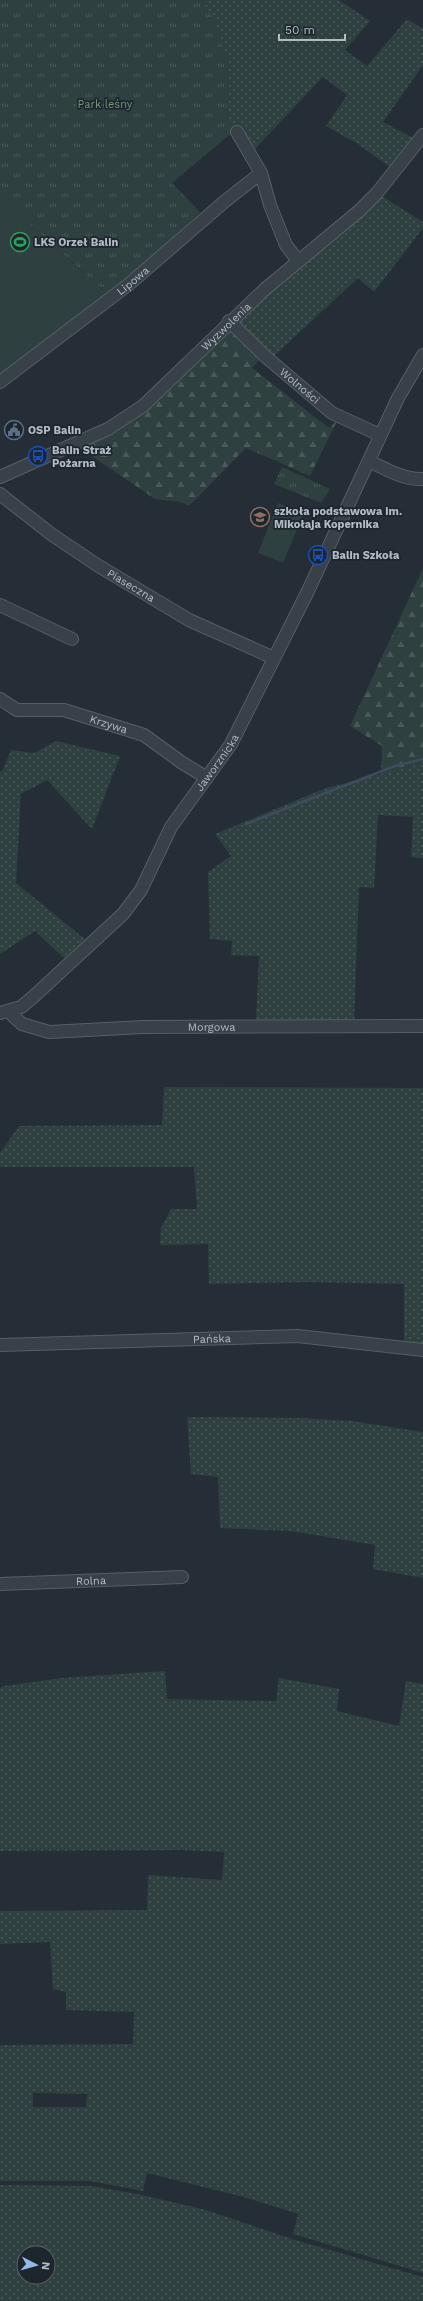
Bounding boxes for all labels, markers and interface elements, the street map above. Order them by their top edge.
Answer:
scale bar [279,16,345,42]
text: 50 m [285,23,315,37]
park label: Park leśny [77,98,133,111]
sports icon: LKS Orzeł Balin [9,231,31,253]
place label: LKS Orzeł Balin [34,236,118,249]
street label: Lipowa [114,263,152,298]
street label: Wyzwolenia [199,300,253,353]
street label: Wolności [277,365,323,406]
public building icon: OSP Balin [3,419,25,441]
place label: OSP Balin [28,424,81,437]
place label: Balin Straż Pożarna [52,444,112,470]
bus stop icon: Balin Straż Pożarna [27,445,49,467]
place label: szkoła podstawowa im. Mikołaja Kopernika [274,505,402,531]
school or university icon: szkoła podstawowa im. Mikołaja Kopernika [249,506,271,528]
bus stop icon: Balin Szkoła [307,544,329,566]
place label: Balin Szkoła [332,549,400,562]
street label: Piaseczna [105,566,157,605]
street label: Krzywa [88,712,129,736]
street label: Jaworznicka [193,732,241,793]
street label: Morgowa [188,1020,235,1033]
street label: Pańska [193,1332,231,1346]
street label: Rolna [76,1573,106,1588]
north arrow [16,2245,56,2285]
text: N [39,2261,52,2271]

